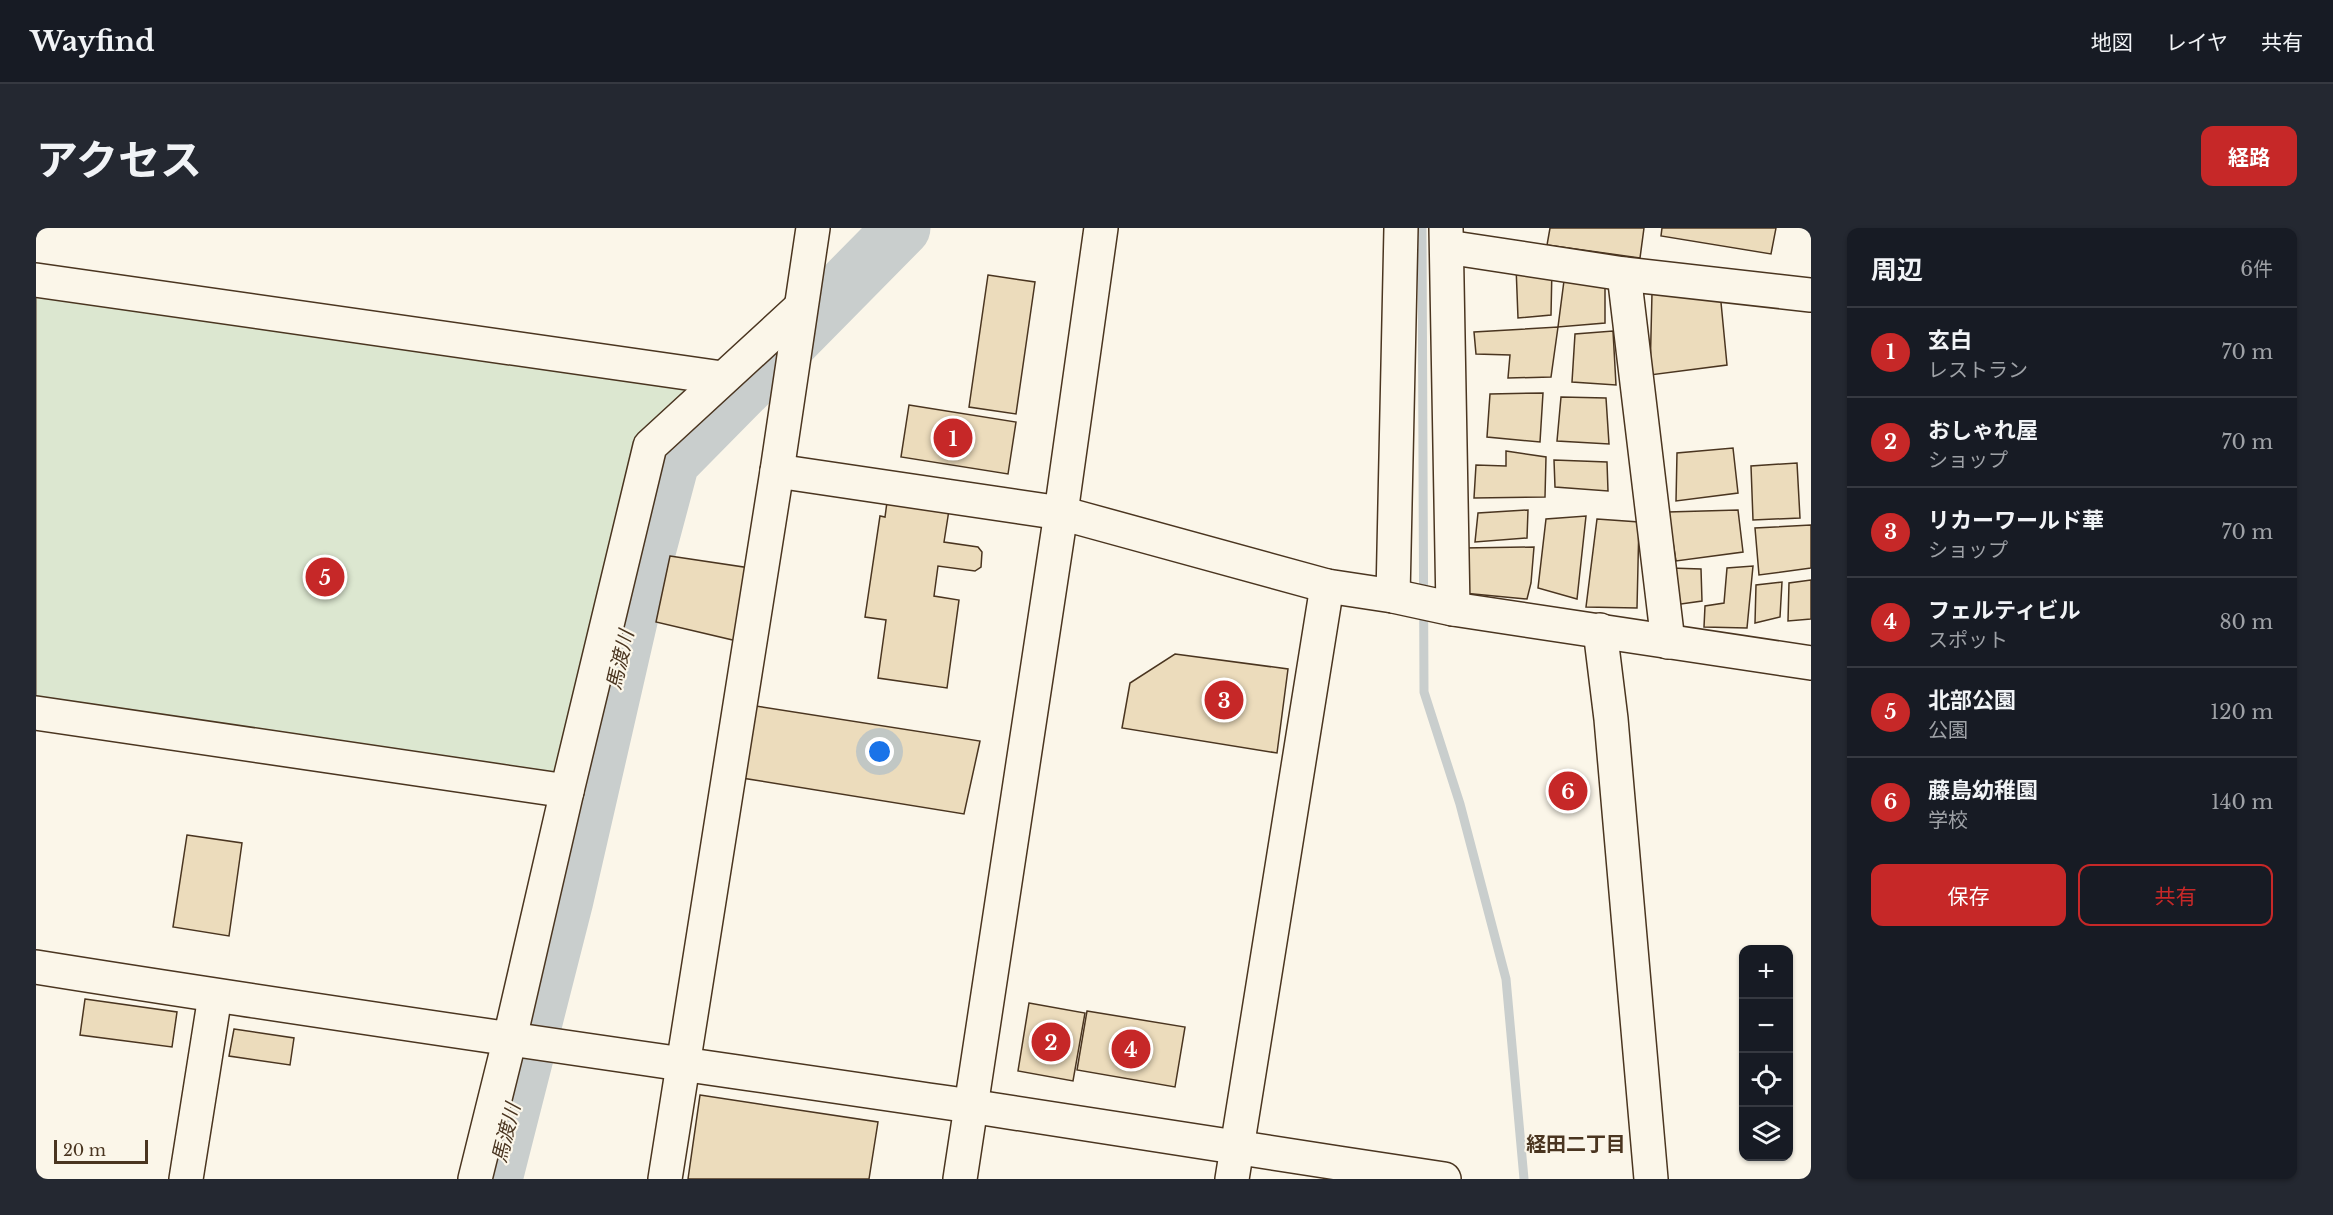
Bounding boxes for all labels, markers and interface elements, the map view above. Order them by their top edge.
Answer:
text: Wayfind [30,24,155,59]
text: 地図 [2091,30,2133,56]
text: レイヤ [2166,30,2228,56]
text: 共有 [2261,30,2303,56]
button: 経路 [2201,126,2297,186]
text: アクセス [36,134,202,186]
text: 周辺 [1871,254,1923,286]
text: 6件 [2240,257,2273,281]
text: 玄白 [1928,327,1972,354]
text: 1 [1886,340,1895,364]
text: 70 m [2221,340,2273,364]
text: レストラン [1928,358,2028,382]
pin: 1 [934,416,972,460]
text: おしゃれ屋 [1928,417,2038,444]
text: 2 [1884,430,1897,454]
text: 70 m [2221,430,2273,454]
text: ショップ [1928,448,2008,472]
text: リカーワールド華 [1928,507,2104,534]
text: 3 [1884,520,1897,544]
text: 70 m [2221,520,2273,544]
text: ショップ [1928,538,2008,562]
pin: 5 [306,554,344,600]
text: フェルティビル [1928,597,2081,624]
text: 4 [1884,610,1897,634]
text: 80 m [2219,610,2273,634]
water label: 馬渡川 [602,626,639,692]
text: スポット [1928,628,2008,652]
pin: 3 [1204,678,1244,722]
text: 北部公園 [1928,687,2016,714]
text: 5 [1885,700,1896,724]
text: 120 m [2210,700,2273,724]
text: 公園 [1928,718,1968,742]
your location [865,737,894,766]
pin: 6 [1548,768,1588,814]
text: 藤島幼稚園 [1928,777,2038,804]
text: 6 [1884,790,1897,814]
text: 140 m [2211,790,2273,814]
text: 学校 [1928,808,1968,832]
button: 保存 [1871,864,2066,926]
button: 共有 [2078,864,2273,926]
map controls [1739,945,1793,1161]
button: + [1739,945,1793,999]
button: − [1739,999,1793,1053]
pin: 2 [1032,1020,1070,1064]
pin: 4 [1112,1026,1150,1072]
button: locate [1739,1053,1793,1107]
water label: 馬渡川 [487,1099,525,1165]
button: layers [1739,1107,1793,1161]
district label: 経田二丁目 [1526,1132,1626,1156]
scale bar [54,1137,148,1164]
text: 20 m [63,1140,106,1160]

